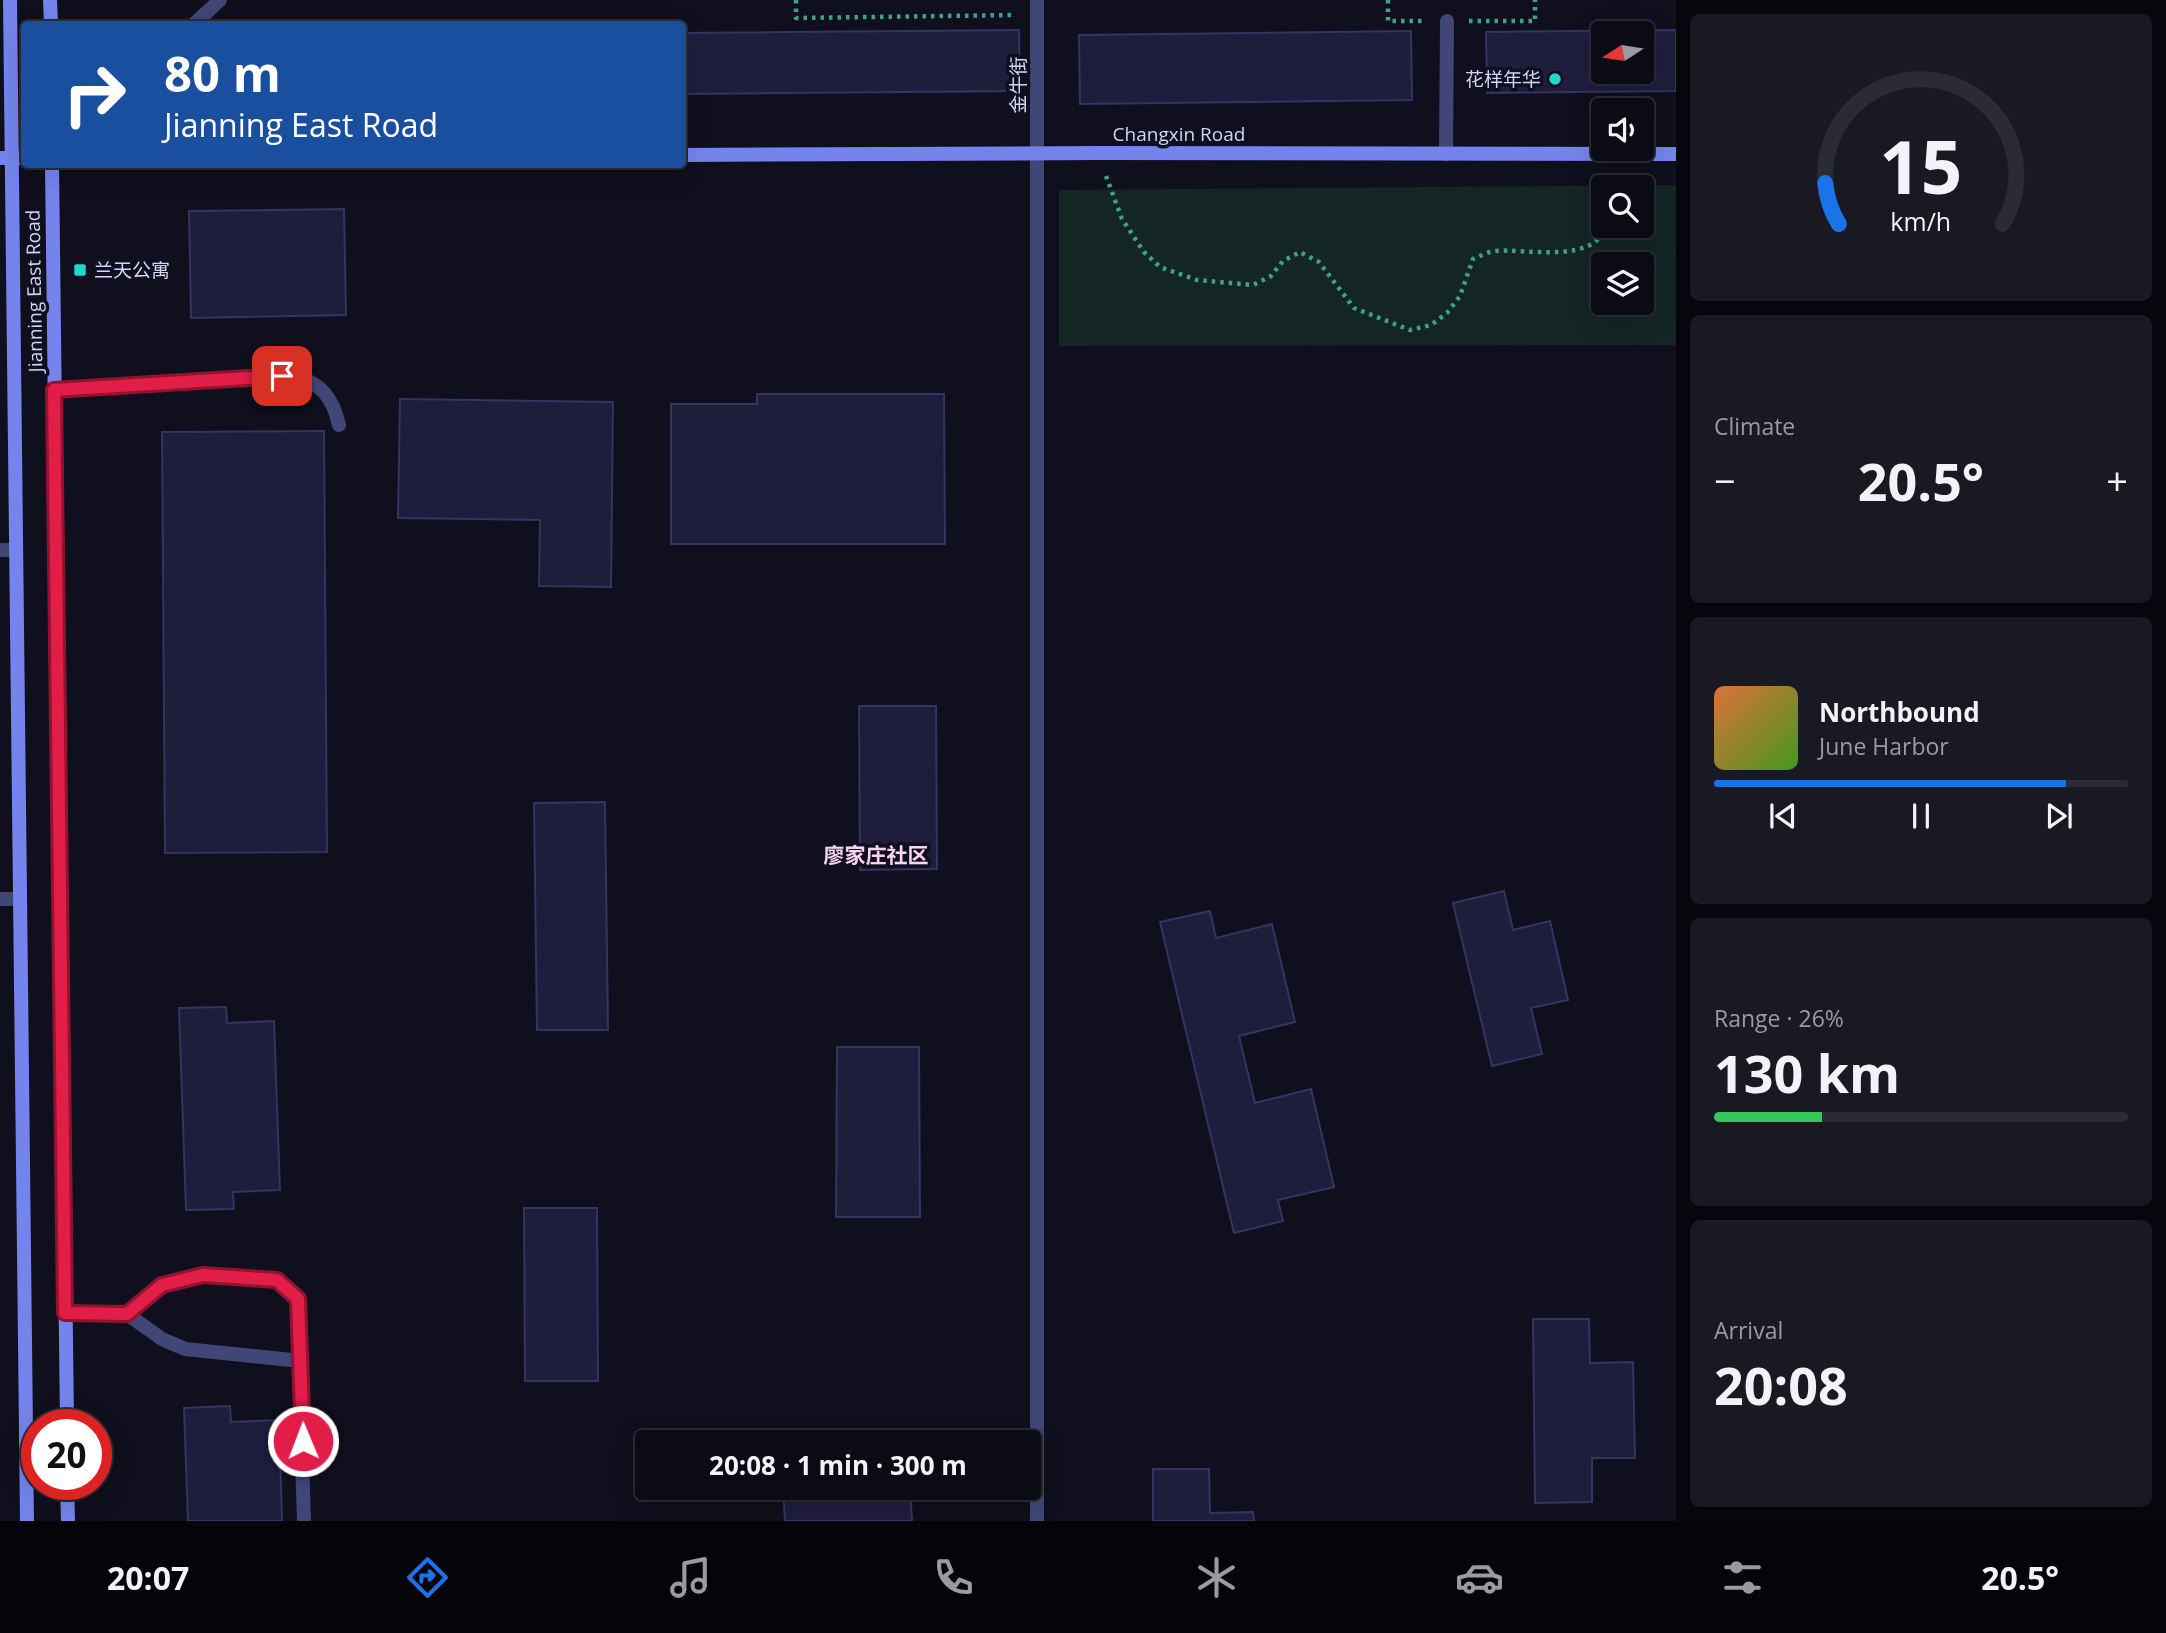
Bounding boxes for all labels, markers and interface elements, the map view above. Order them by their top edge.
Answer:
north arrow [1591,21,1654,84]
map controls [1591,21,1654,315]
text: 80 m [164,40,281,106]
icon: right [49,49,140,140]
street label: 金牛街 [1005,56,1031,114]
place label: 花样年华 [1465,66,1541,92]
marker: 花样年华 [1547,71,1563,87]
button: sound [1591,98,1654,161]
text: Jianning East Road [164,103,438,146]
text: 15 [1879,116,1963,215]
street label: Changxin Road [1113,121,1245,147]
button: search [1591,175,1654,238]
text: km/h [1891,204,1951,238]
street label: Jianning East Road [20,209,48,375]
button: layers [1591,252,1654,315]
place label: 兰天公寓 [94,257,170,283]
marker: 兰天公寓 [72,262,88,278]
pin [252,346,312,406]
icon: arrive [263,357,301,395]
text: Climate [1714,410,1795,442]
text: 20.5° [1858,445,1984,516]
text: − [1714,454,1736,506]
text: + [2106,454,2128,506]
text: Northbound [1819,694,1980,730]
text: June Harbor [1819,730,1949,762]
icon: previous [1764,797,1802,835]
icon: pause [1902,797,1940,835]
icon: next [2040,797,2078,835]
district label: 廖家庄社区 [824,841,929,869]
text: Range · 26% [1714,1002,1844,1034]
text: 130 km [1714,1037,1900,1108]
text: Arrival [1714,1314,1783,1346]
text: 20:08 [1714,1349,1848,1420]
position arrow [266,1404,340,1478]
speed limit sign: 20 [21,1409,112,1500]
text: 20:08 · 1 min · 300 m [709,1447,967,1483]
icon: directions [403,1553,452,1602]
icon: music [666,1553,715,1602]
icon: phone [929,1553,978,1602]
icon: climate [1192,1553,1241,1602]
icon: car [1455,1553,1504,1602]
icon: filters [1718,1553,1767,1602]
text: 20:07 [107,1556,189,1599]
text: 20.5° [1981,1556,2059,1599]

